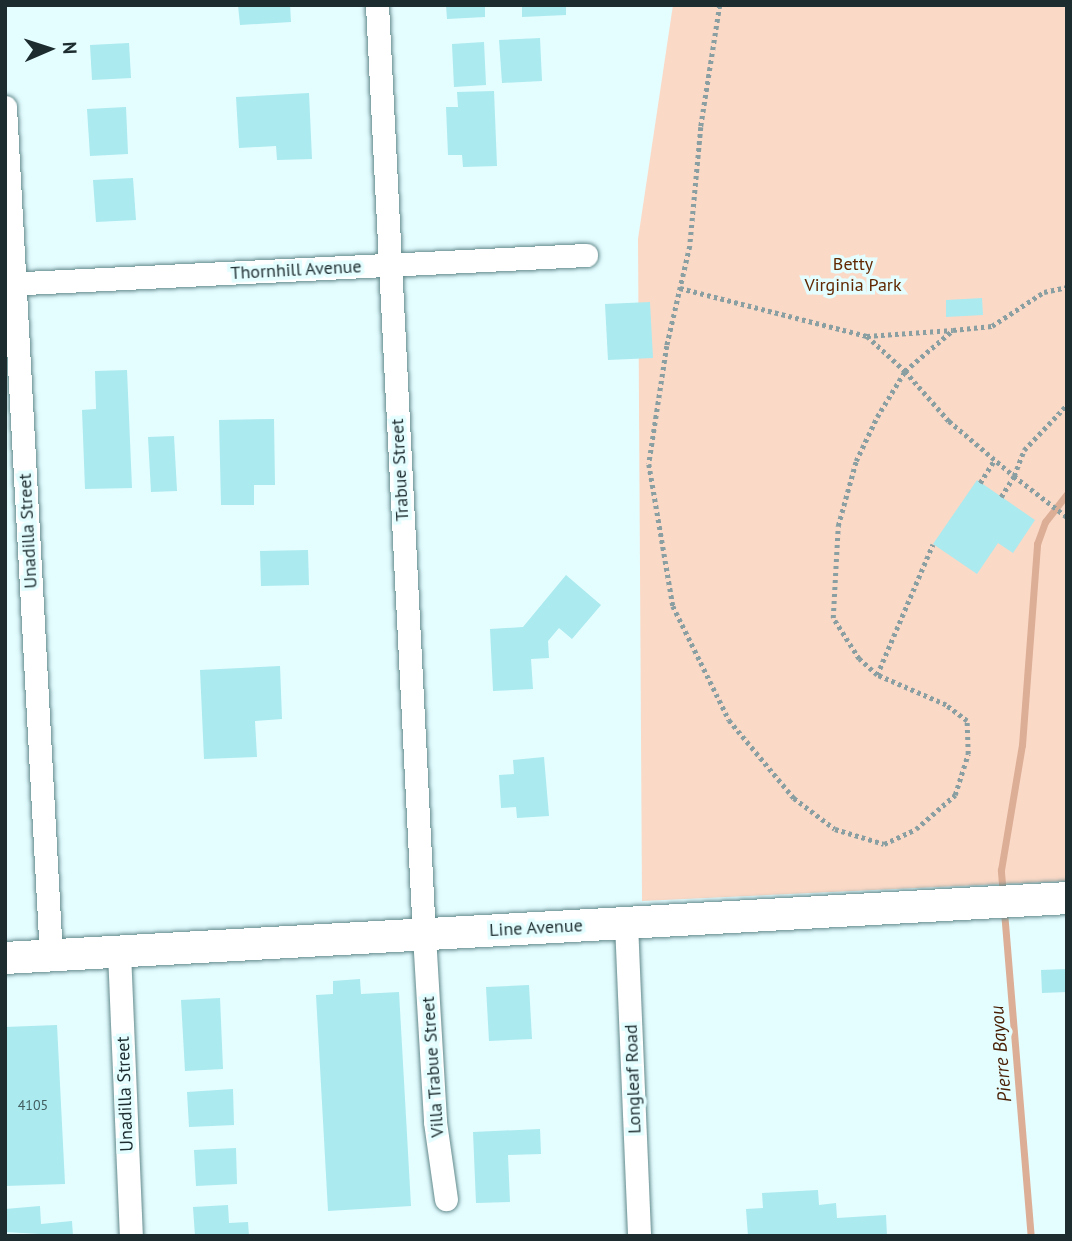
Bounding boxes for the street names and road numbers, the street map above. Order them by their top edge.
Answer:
street label: Thornhill Avenue [230,256,362,284]
street label: Trabue Street [387,418,413,522]
street label: Unadilla Street [14,473,42,589]
street label: Line Avenue [488,915,584,941]
street label: Villa Trabue Street [417,996,449,1138]
street label: Longleaf Road [620,1024,646,1134]
street label: Unadilla Street [112,1036,138,1152]

